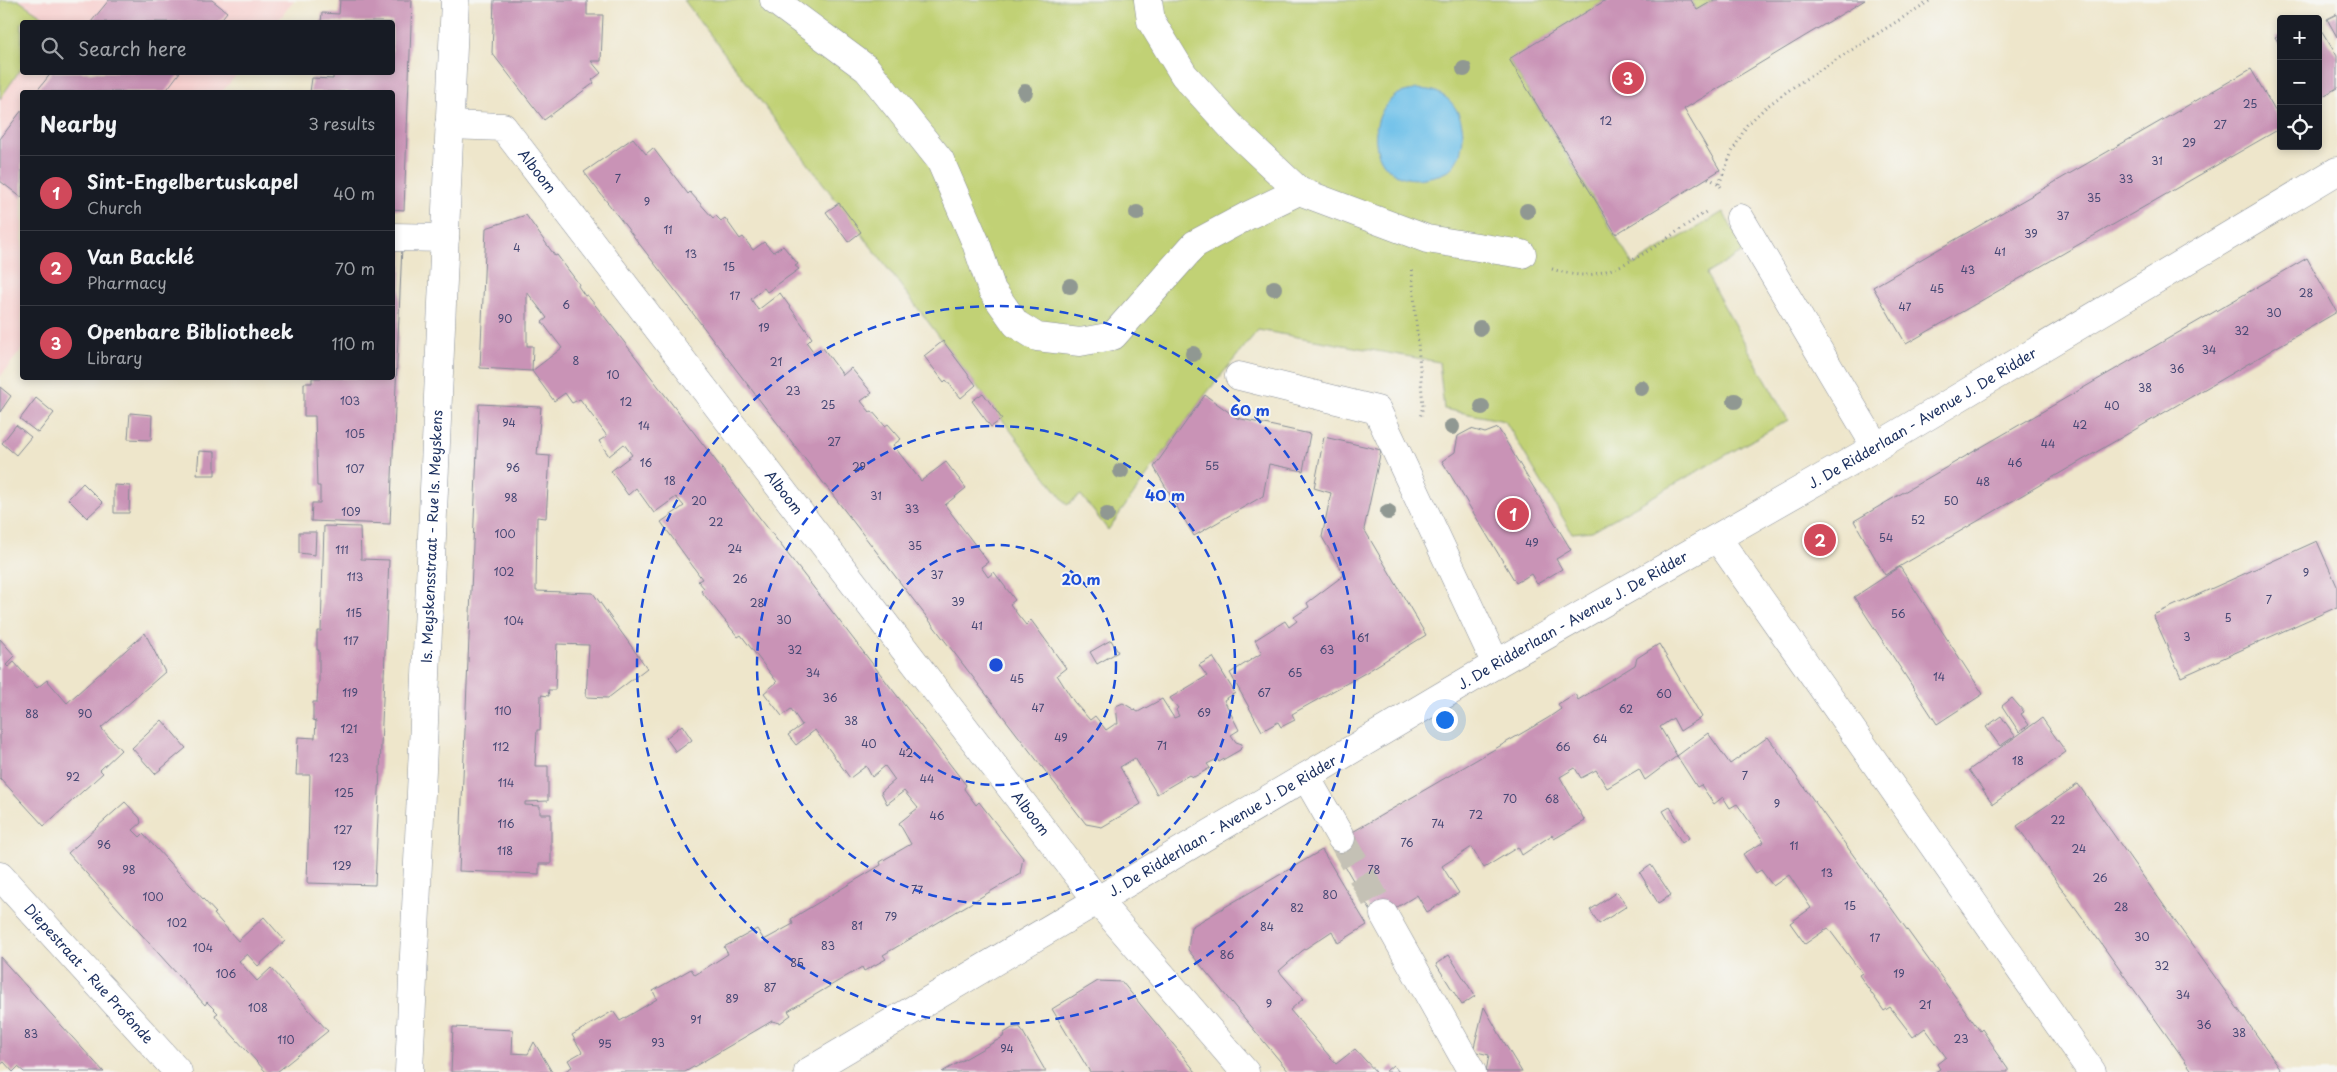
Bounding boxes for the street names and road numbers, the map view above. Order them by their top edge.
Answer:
street label: Alboom [514,144,561,198]
street label: J. De Ridderlaan - Avenue J. De Ridder [1804,342,2041,494]
street label: Is. Meyskensstraat - Rue Is. Meyskens [416,409,447,664]
street label: Alboom [760,465,808,519]
street label: J. De Ridderlaan - Avenue J. De Ridder [1454,545,1692,694]
street label: J. De Ridderlaan - Avenue J. De Ridder [1104,750,1341,902]
street label: Alboom [1007,787,1055,840]
street label: Diepestraat - Rue Profonde [20,899,159,1048]

